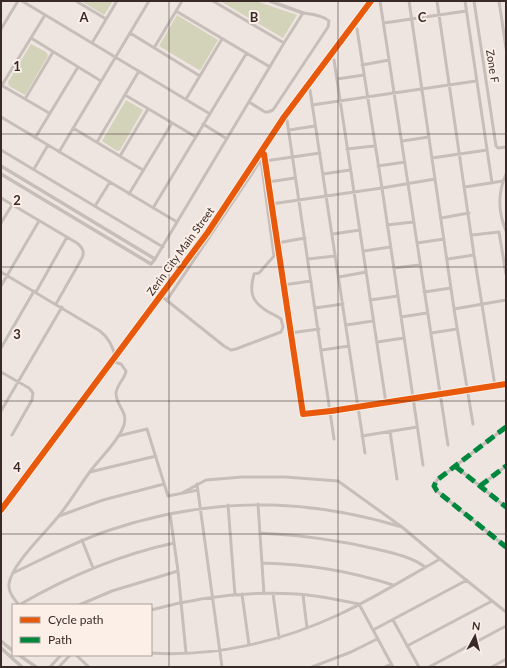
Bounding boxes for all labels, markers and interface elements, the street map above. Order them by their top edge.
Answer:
text: A [78,9,89,25]
text: B [250,9,259,25]
text: C [418,9,427,25]
street label: Zone F [484,48,502,84]
text: 1 [13,58,21,74]
text: 2 [13,192,21,208]
street label: Zerin City Main Street [144,204,216,298]
text: 3 [13,326,21,342]
text: 4 [13,459,21,475]
legend [12,604,152,656]
text: Cycle path [48,612,103,627]
north arrow [455,616,495,656]
text: N [471,619,481,633]
text: Path [48,632,72,647]

